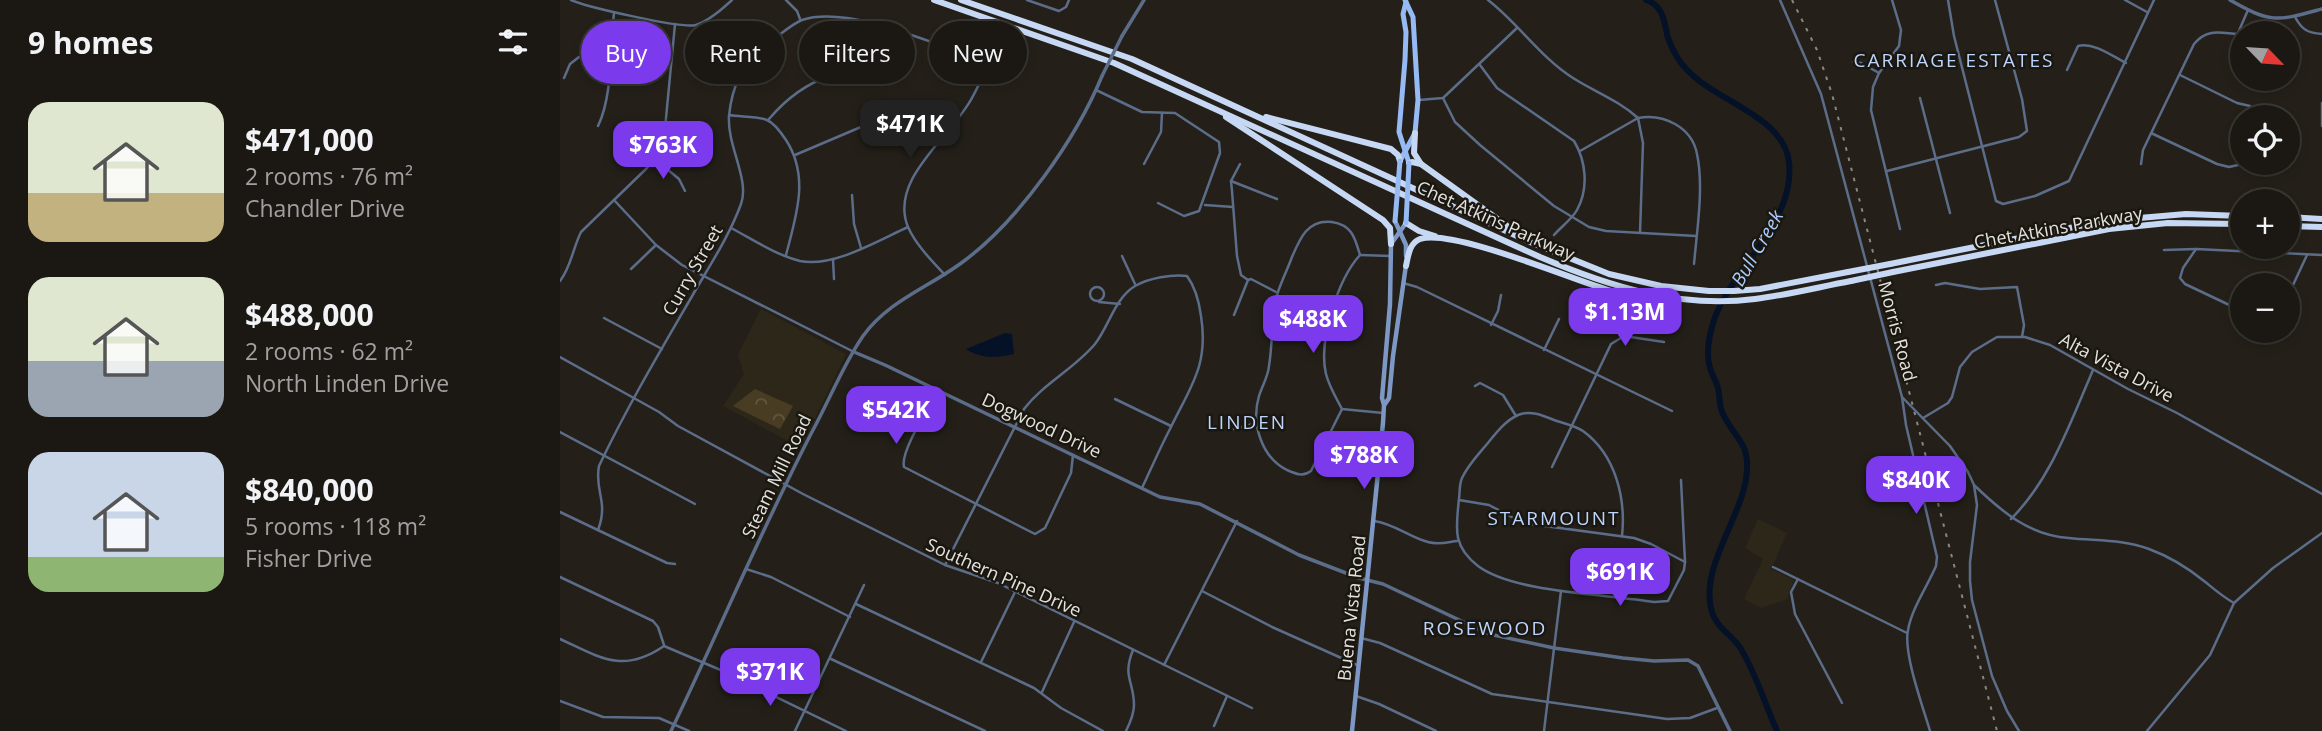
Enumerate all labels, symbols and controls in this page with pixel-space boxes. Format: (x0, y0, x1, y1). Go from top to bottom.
chip: Buy (581, 21, 671, 84)
chip: Rent (685, 21, 785, 84)
chip: Filters (799, 21, 915, 84)
chip: New (929, 21, 1027, 84)
north arrow (2230, 21, 2300, 91)
map controls (2230, 21, 2300, 343)
text: 9 homes (28, 22, 153, 63)
icon: filters (494, 23, 532, 61)
district label: CARRIAGE ESTATES (1854, 47, 2054, 73)
pin: $471K (861, 100, 959, 160)
button: locate (2230, 105, 2300, 175)
text: $471K (876, 107, 944, 139)
text: $471,000 (245, 119, 374, 160)
pin: $763K (614, 122, 712, 181)
text: $763K (629, 128, 697, 160)
icon: home (84, 130, 168, 214)
text: 2 rooms · 76 m² (245, 160, 413, 192)
street label: Chet Atkins Parkway (1413, 174, 1580, 266)
button: + (2230, 189, 2300, 259)
text: Chandler Drive (245, 192, 405, 224)
street label: Chet Atkins Parkway (1972, 200, 2145, 254)
water label: Bull Creek (1725, 205, 1790, 291)
street label: Curry Street (656, 220, 728, 320)
button: − (2230, 273, 2300, 343)
street label: Morris Road (1873, 278, 1923, 384)
pin: $1.13M (1568, 288, 1682, 348)
text: $488,000 (245, 294, 374, 335)
text: $1.13M (1585, 295, 1665, 327)
pin: $488K (1264, 296, 1362, 355)
text: $488K (1279, 302, 1347, 334)
icon: home (84, 305, 168, 389)
street label: Alta Vista Drive (2056, 327, 2178, 407)
text: 2 rooms · 62 m² (245, 335, 413, 367)
text: North Linden Drive (245, 367, 449, 399)
pin: $542K (847, 386, 945, 446)
street label: Dogwood Drive (978, 387, 1106, 463)
text: $542K (862, 393, 930, 425)
district label: LINDEN (1207, 409, 1287, 435)
street label: Steam Mill Road (736, 410, 816, 542)
pin: $788K (1315, 432, 1413, 491)
text: $788K (1330, 438, 1398, 470)
pin: $840K (1867, 456, 1965, 516)
text: $840K (1882, 463, 1950, 495)
text: $840,000 (245, 469, 374, 510)
icon: home (84, 480, 168, 564)
district label: STARMOUNT (1487, 505, 1621, 531)
text: 5 rooms · 118 m² (245, 510, 426, 542)
street label: Southern Pine Drive (923, 532, 1085, 622)
street label: Buena Vista Road (1331, 534, 1371, 682)
text: Fisher Drive (245, 542, 372, 574)
pin: $691K (1571, 548, 1669, 608)
text: $691K (1586, 555, 1654, 587)
district label: ROSEWOOD (1423, 615, 1547, 641)
pin: $371K (721, 648, 819, 708)
text: $371K (736, 655, 804, 687)

